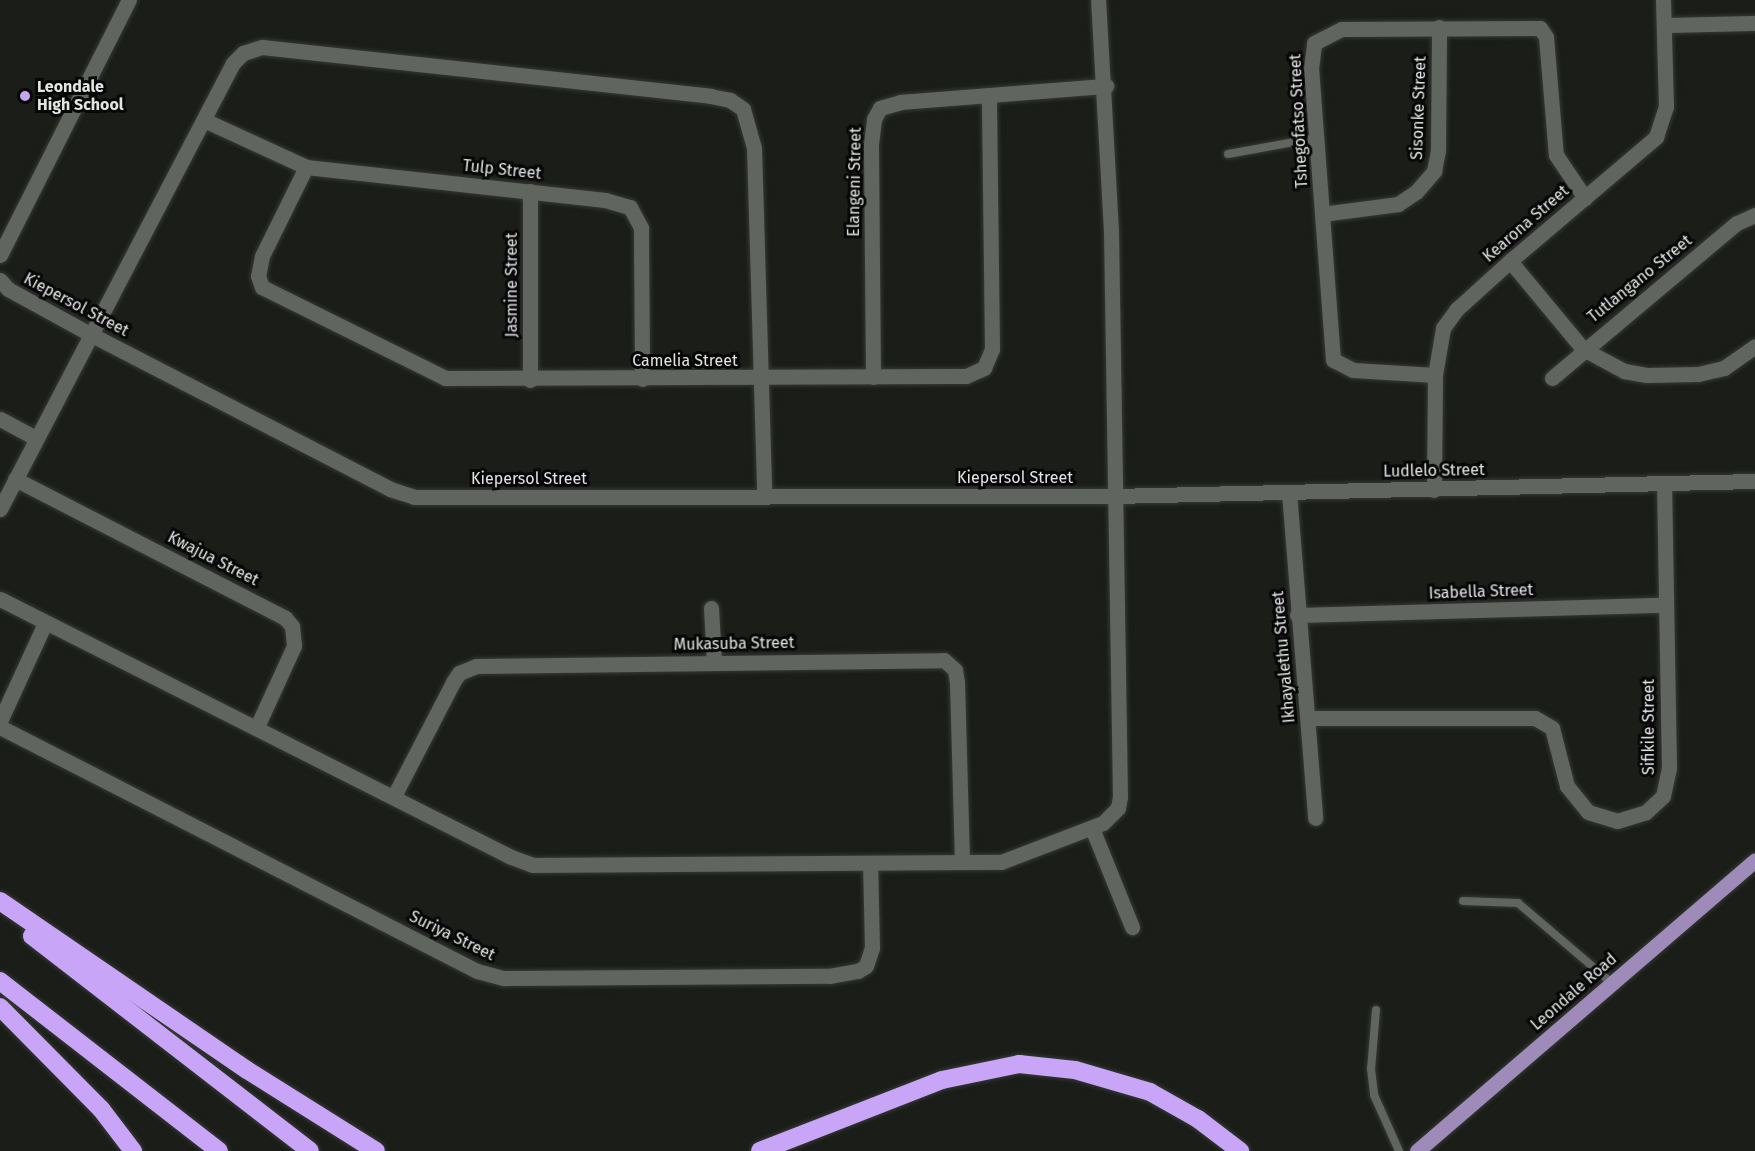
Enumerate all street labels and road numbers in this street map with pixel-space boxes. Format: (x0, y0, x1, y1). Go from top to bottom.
street label: Tshegofatso Street (1286, 53, 1312, 189)
street label: Sisonke Street (1408, 56, 1430, 160)
street label: Elangeni Street (844, 127, 866, 237)
street label: Tulp Street (462, 156, 542, 184)
street label: Kearona Street (1479, 182, 1573, 266)
street label: Tutlangano Street (1584, 231, 1696, 327)
street label: Jasmine Street (502, 233, 522, 337)
street label: Kiepersol Street (20, 269, 132, 341)
street label: Camelia Street (632, 351, 738, 371)
street label: Ludlelo Street (1383, 461, 1485, 481)
street label: Kiepersol Street (957, 468, 1073, 488)
street label: Kiepersol Street (471, 469, 587, 489)
street label: Kwajua Street (164, 528, 262, 590)
street label: Isabella Street (1428, 581, 1534, 603)
street label: Ikhayalethu Street (1269, 590, 1299, 724)
street label: Mukasuba Street (673, 633, 795, 655)
street label: Sifikile Street (1639, 679, 1659, 775)
street label: Suriya Street (406, 907, 498, 965)
street label: Leondale Road (1527, 949, 1621, 1035)

